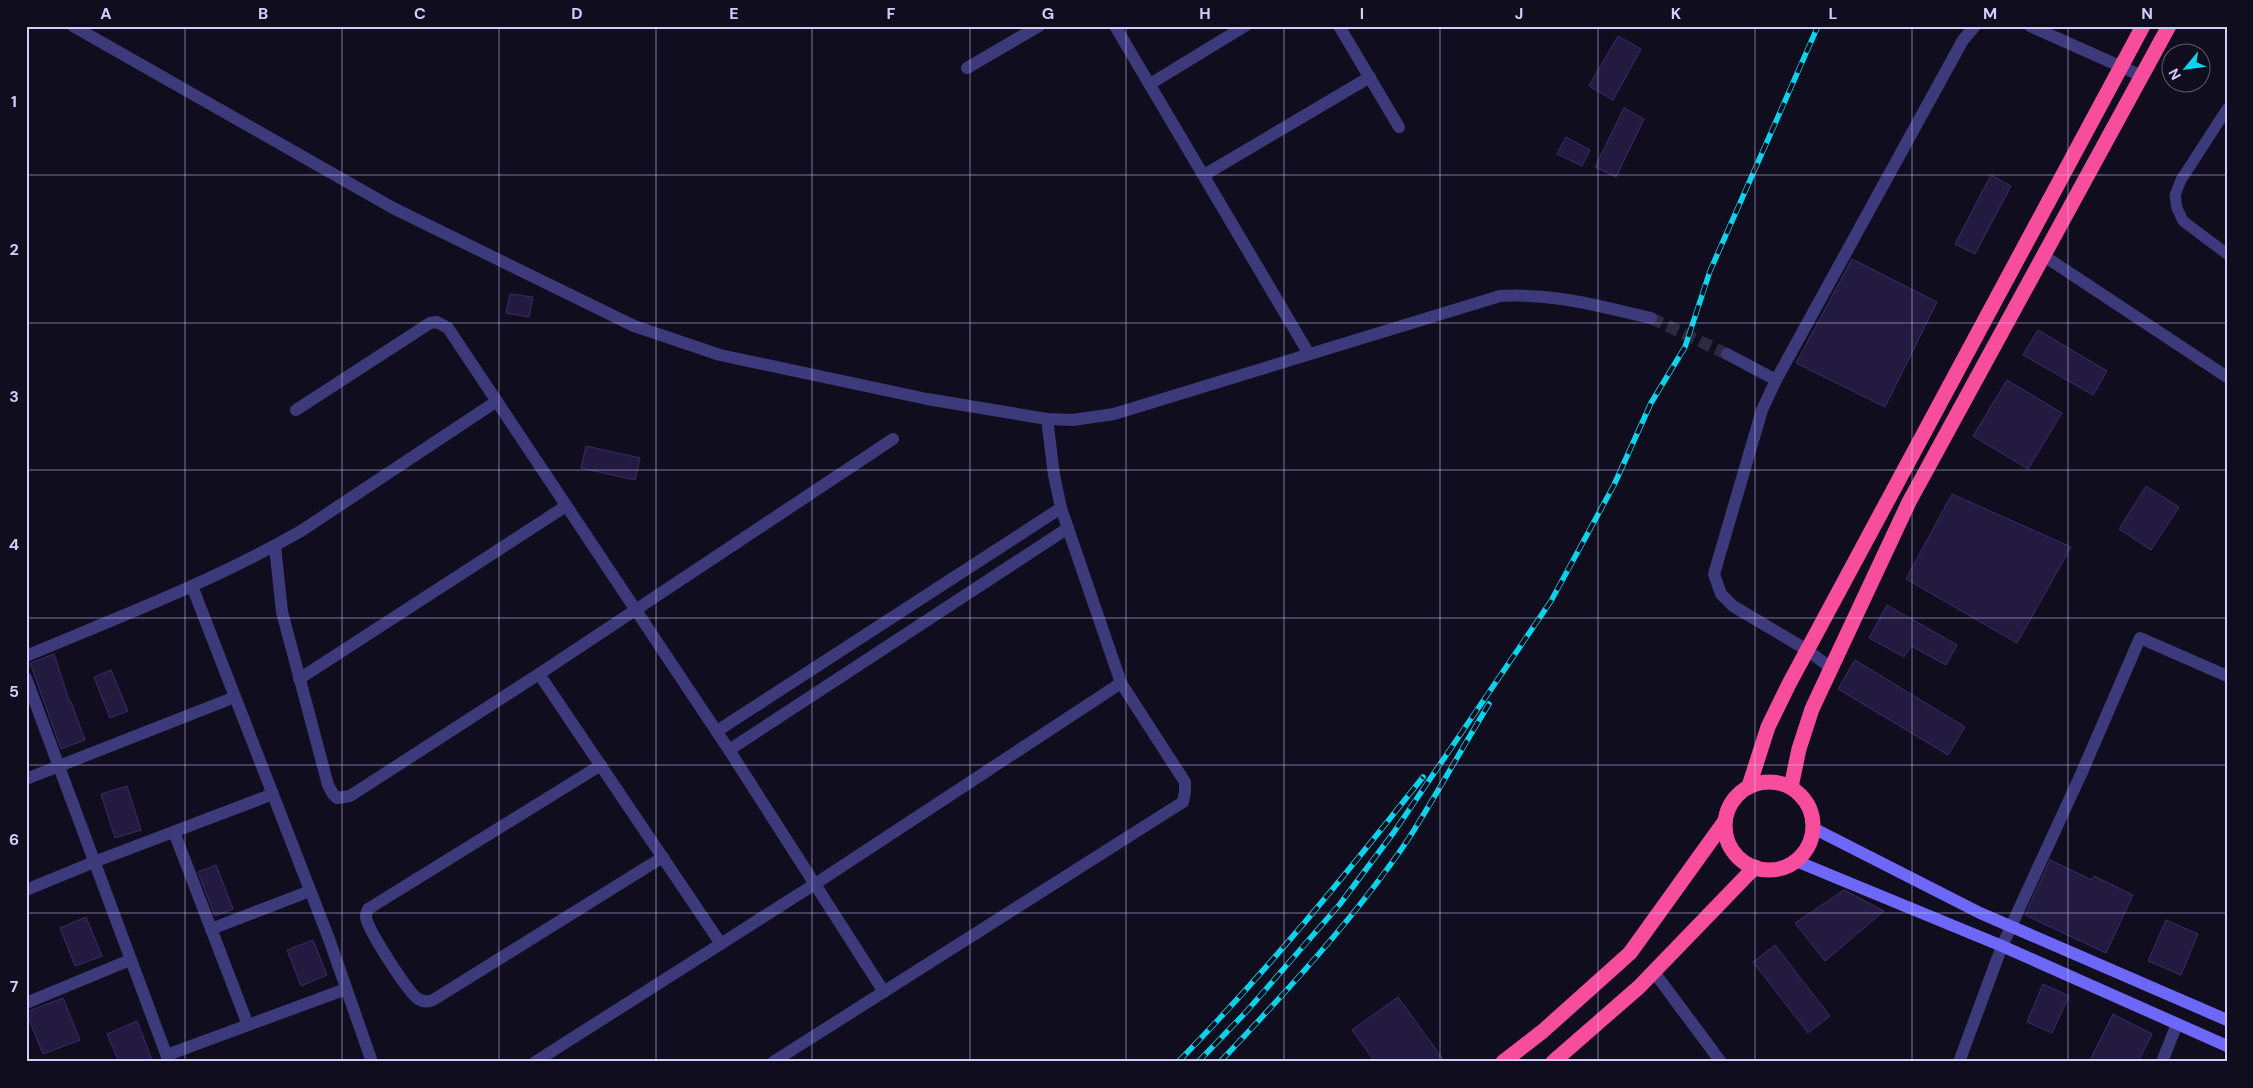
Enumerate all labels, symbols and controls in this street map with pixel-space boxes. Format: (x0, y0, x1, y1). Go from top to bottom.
text: A (100, 3, 112, 24)
text: B (258, 3, 268, 24)
text: C (414, 3, 426, 24)
text: D (571, 3, 583, 24)
text: E (729, 3, 739, 24)
text: F (887, 3, 896, 24)
text: G (1042, 3, 1054, 24)
text: H (1199, 3, 1211, 24)
text: I (1360, 3, 1364, 24)
text: J (1515, 3, 1523, 24)
text: K (1671, 3, 1682, 24)
text: L (1829, 3, 1838, 24)
text: M (1983, 3, 1997, 24)
text: N (2141, 3, 2153, 24)
north arrow (2160, 42, 2210, 92)
text: N (2164, 65, 2185, 83)
text: 1 (11, 91, 17, 112)
text: 2 (9, 239, 19, 260)
text: 3 (9, 386, 19, 407)
text: 4 (9, 534, 19, 555)
text: 5 (9, 681, 19, 702)
text: 6 (9, 829, 19, 850)
text: 7 (10, 976, 19, 997)

